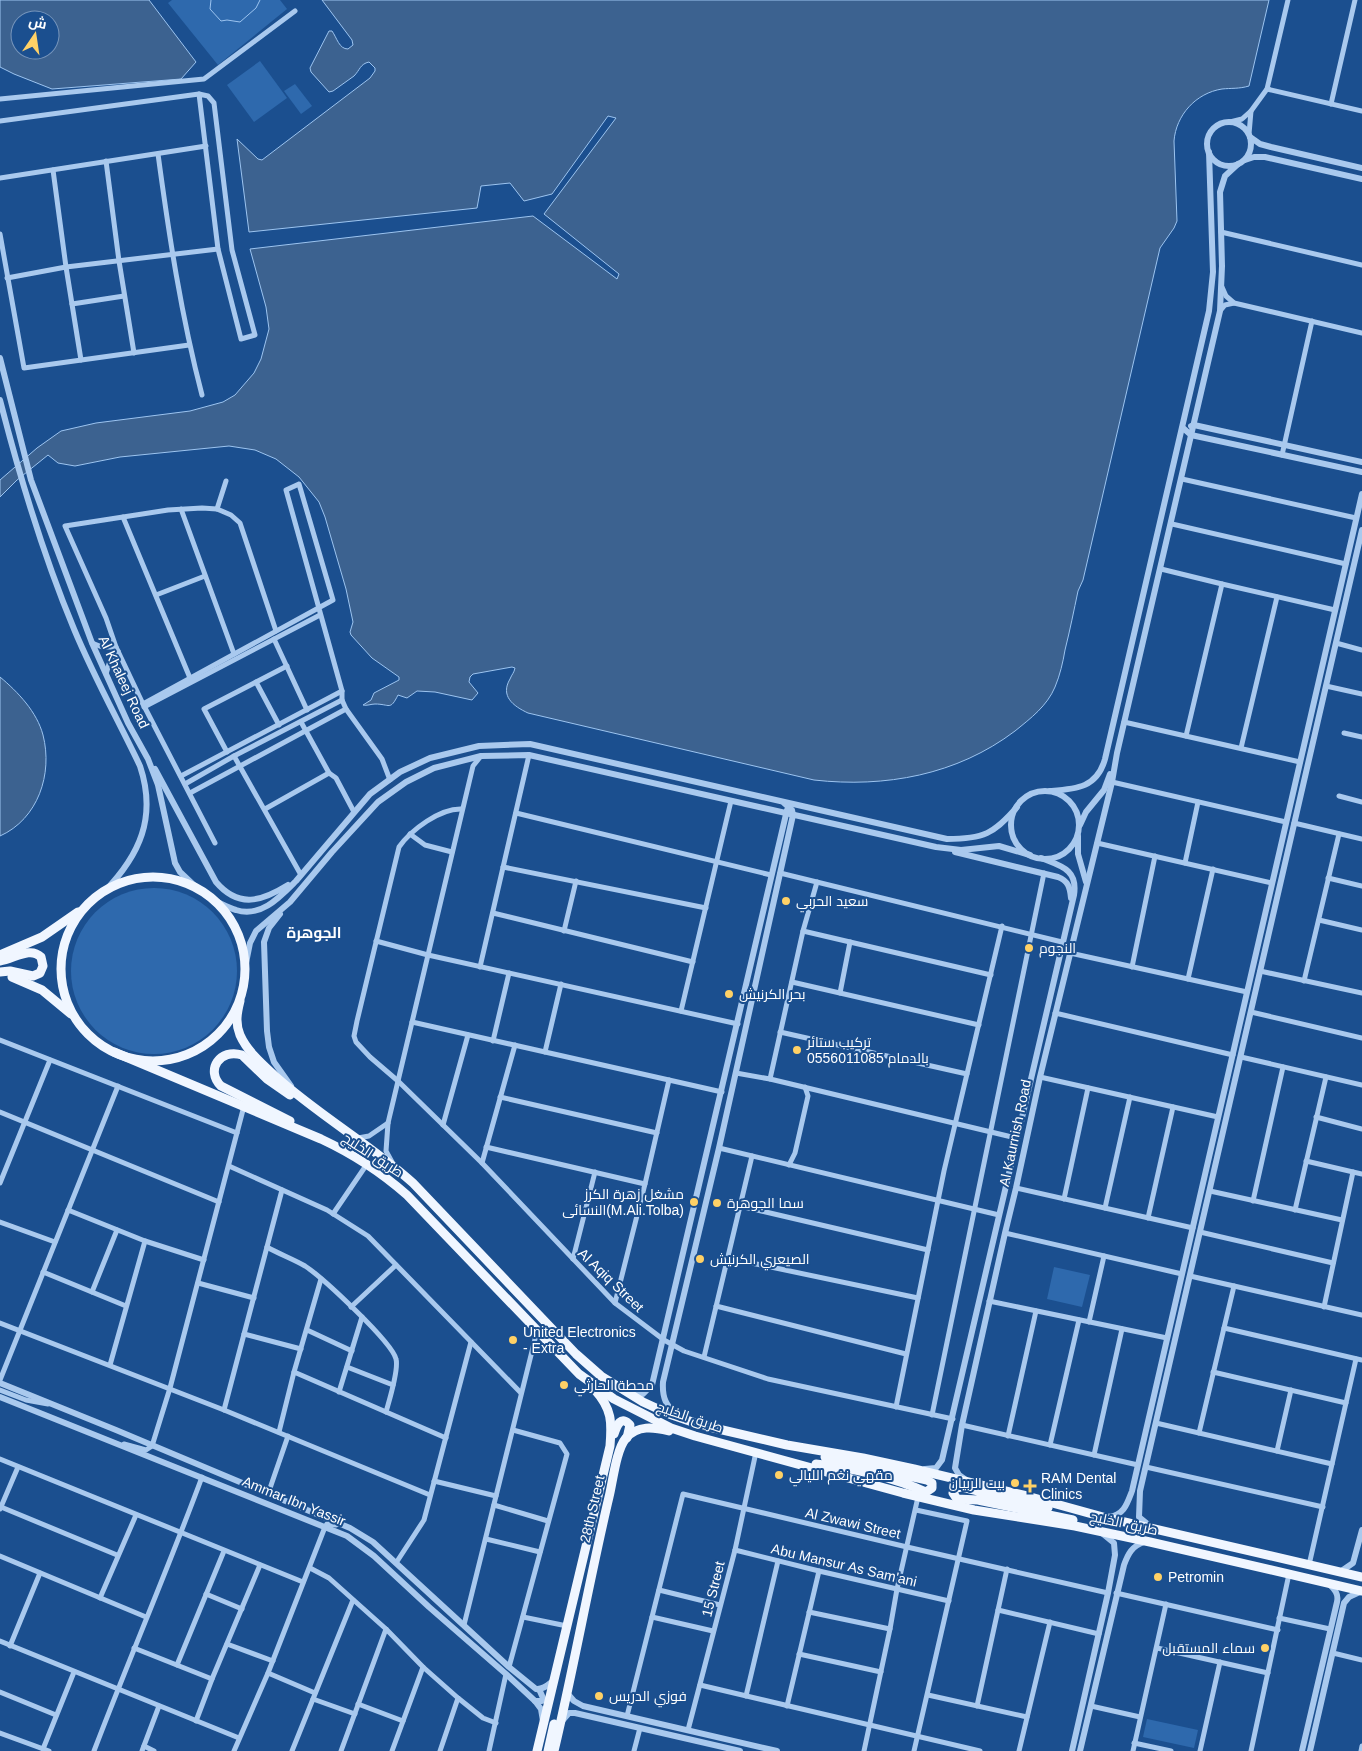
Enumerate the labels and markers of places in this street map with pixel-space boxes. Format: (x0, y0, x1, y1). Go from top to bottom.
place label: سعيد الحربي (796, 893, 868, 913)
marker: سعيد الحربي (780, 895, 792, 907)
place label: النجوم (1039, 940, 1076, 958)
marker: النجوم (1023, 942, 1035, 954)
place label: بحر الكرنيش (739, 986, 806, 1002)
marker: بحر الكرنيش (723, 988, 735, 1000)
place label: تركيب ستائر بالدمام 0556011085 (806, 1034, 929, 1068)
marker: تركيب ستائر بالدمام 0556011085 (791, 1044, 803, 1056)
place label: مشغل زهرة الكرز النسائى(M.Ali.Tolba) (562, 1186, 684, 1218)
place label: سما الجوهرة (727, 1195, 804, 1211)
marker: مشغل زهرة الكرز النسائى(M.Ali.Tolba) (688, 1196, 700, 1208)
marker: سما الجوهرة (711, 1197, 723, 1209)
place label: الصيعري الكرنيش (710, 1251, 810, 1271)
marker: الصيعري الكرنيش (694, 1253, 706, 1265)
place label: United Electronics - Extra (523, 1324, 636, 1356)
marker: United Electronics - Extra (507, 1334, 519, 1346)
place label: محطة الحارثي (574, 1377, 654, 1397)
marker: محطة الحارثي (558, 1379, 570, 1391)
place label: مقهي نغم الليالي (789, 1467, 893, 1487)
marker: مقهي نغم الليالي (773, 1469, 785, 1481)
place label: RAM Dental Clinics (1041, 1470, 1116, 1502)
place label: بيت الربيان (949, 1475, 1005, 1491)
marker: بيت الربيان (1009, 1477, 1021, 1489)
marker: RAM Dental Clinics (1023, 1479, 1037, 1493)
place label: Petromin (1168, 1569, 1224, 1585)
marker: Petromin (1152, 1571, 1164, 1583)
place label: سماء المستقبل (1162, 1640, 1255, 1656)
marker: سماء المستقبل (1259, 1642, 1271, 1654)
place label: فوزي الدريس (609, 1688, 687, 1708)
marker: فوزي الدريس (593, 1690, 605, 1702)

